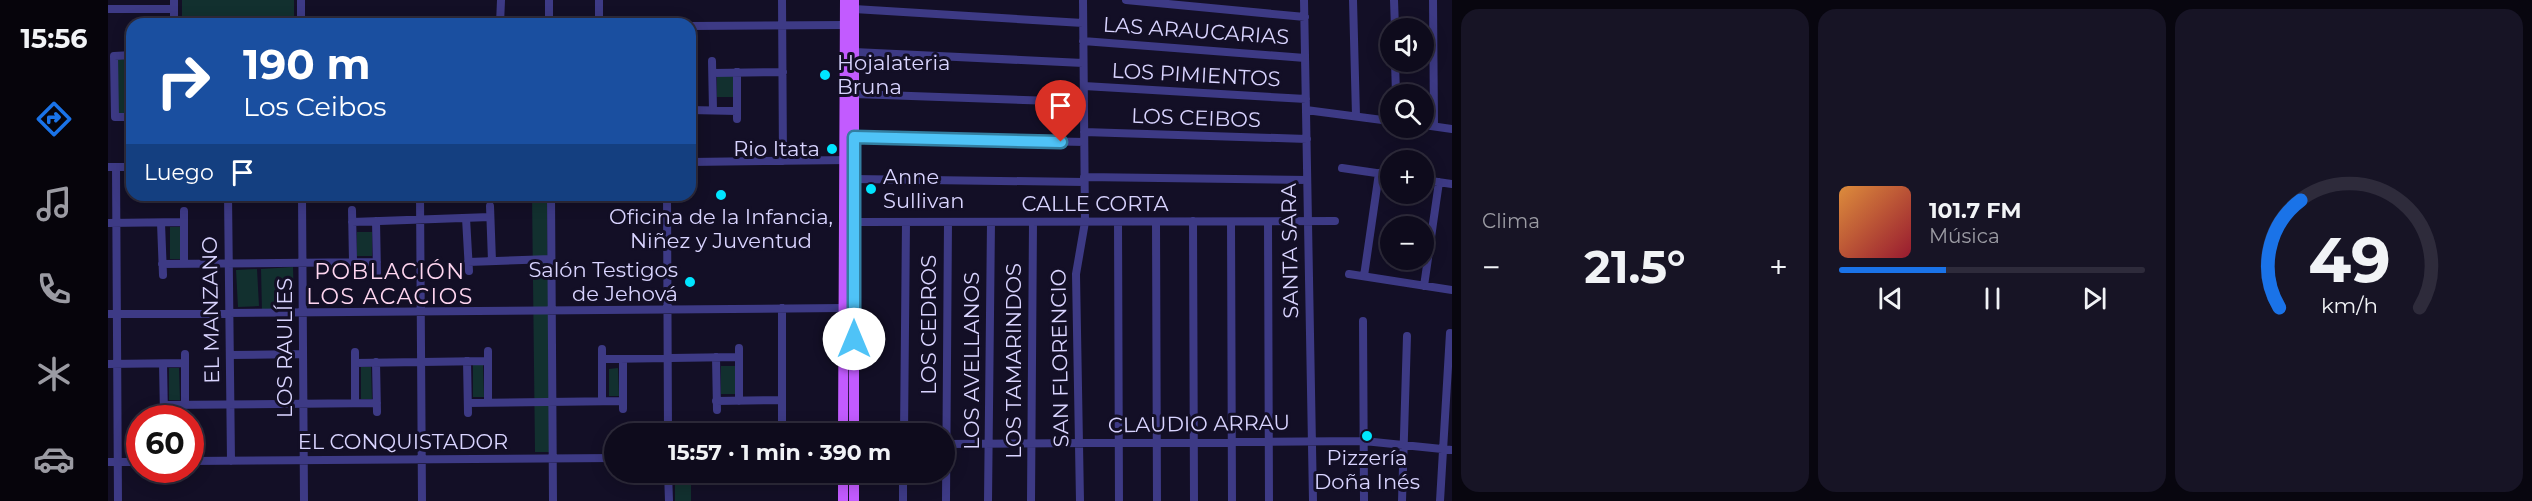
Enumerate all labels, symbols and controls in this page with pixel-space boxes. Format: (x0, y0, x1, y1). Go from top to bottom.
street label: LAS ARAUCARIAS (1102, 12, 1290, 49)
map controls (1380, 18, 1434, 270)
button: sound (1380, 18, 1434, 72)
text: 15:56 (21, 22, 88, 55)
text: 190 m (243, 38, 371, 90)
icon: right (144, 42, 222, 120)
place label: Hojalateria Bruna (837, 50, 950, 99)
street label: LOS PIMIENTOS (1111, 58, 1281, 91)
marker: Hojalateria Bruna (818, 68, 832, 82)
pin (1035, 80, 1086, 142)
button: search (1380, 84, 1434, 138)
icon: arrive (1044, 89, 1077, 122)
text: Los Ceibos (243, 90, 386, 123)
icon: directions (33, 98, 75, 140)
street label: LOS CEIBOS (1131, 103, 1261, 132)
place label: Rio Itata (733, 136, 820, 161)
marker: Rio Itata (825, 142, 839, 156)
button: + (1380, 150, 1434, 204)
icon: arrive (226, 156, 259, 189)
text: Luego (144, 159, 214, 186)
place label: Anne Sullivan (883, 164, 965, 213)
marker: Anne Sullivan (864, 182, 878, 196)
street label: SANTA SARA (1276, 182, 1303, 319)
icon: music (33, 183, 75, 225)
marker: Oficina de la Infancia, Niñez y Juventud (714, 188, 728, 202)
street label: CALLE CORTA (1022, 191, 1169, 216)
text: 101.7 FM (1929, 197, 2021, 224)
place label: Oficina de la Infancia, Niñez y Juventud (609, 204, 833, 253)
text: Clima (1482, 209, 1540, 233)
button: − (1380, 216, 1434, 270)
text: 49 (2308, 222, 2390, 298)
text: Música (1929, 224, 2000, 248)
street label: EL MANZANO (197, 236, 224, 384)
text: 21.5° (1584, 239, 1686, 294)
text: − (1482, 247, 1501, 287)
text: + (1769, 247, 1788, 287)
street label: LOS CEDROS (916, 255, 941, 395)
place label: Salón Testigos de Jehová (528, 257, 678, 306)
district label: POBLACIÓN LOS ACACIOS (306, 258, 474, 310)
street label: LOS TAMARINDOS (1001, 263, 1026, 459)
icon: phone (33, 268, 75, 310)
street label: SAN FLORENCIO (1045, 268, 1074, 448)
street label: LOS AVELLANOS (959, 272, 984, 450)
marker: Salón Testigos de Jehová (683, 275, 697, 289)
street label: LOS RAULÍES (272, 278, 297, 418)
icon: previous (1874, 282, 1907, 315)
icon: pause (1976, 282, 2009, 315)
icon: next (2078, 282, 2111, 315)
text: km/h (2320, 292, 2378, 318)
position arrow (822, 307, 886, 371)
icon: climate (33, 353, 75, 395)
speed limit sign: 60 (126, 405, 204, 483)
street label: CLAUDIO ARRAU (1108, 409, 1290, 438)
street label: EL CONQUISTADOR (298, 429, 508, 454)
marker: Pizzería Doña Inés (1360, 429, 1374, 443)
icon: car (33, 438, 75, 480)
text: 15:57 · 1 min · 390 m (668, 439, 891, 466)
place label: Pizzería Doña Inés (1314, 445, 1420, 494)

